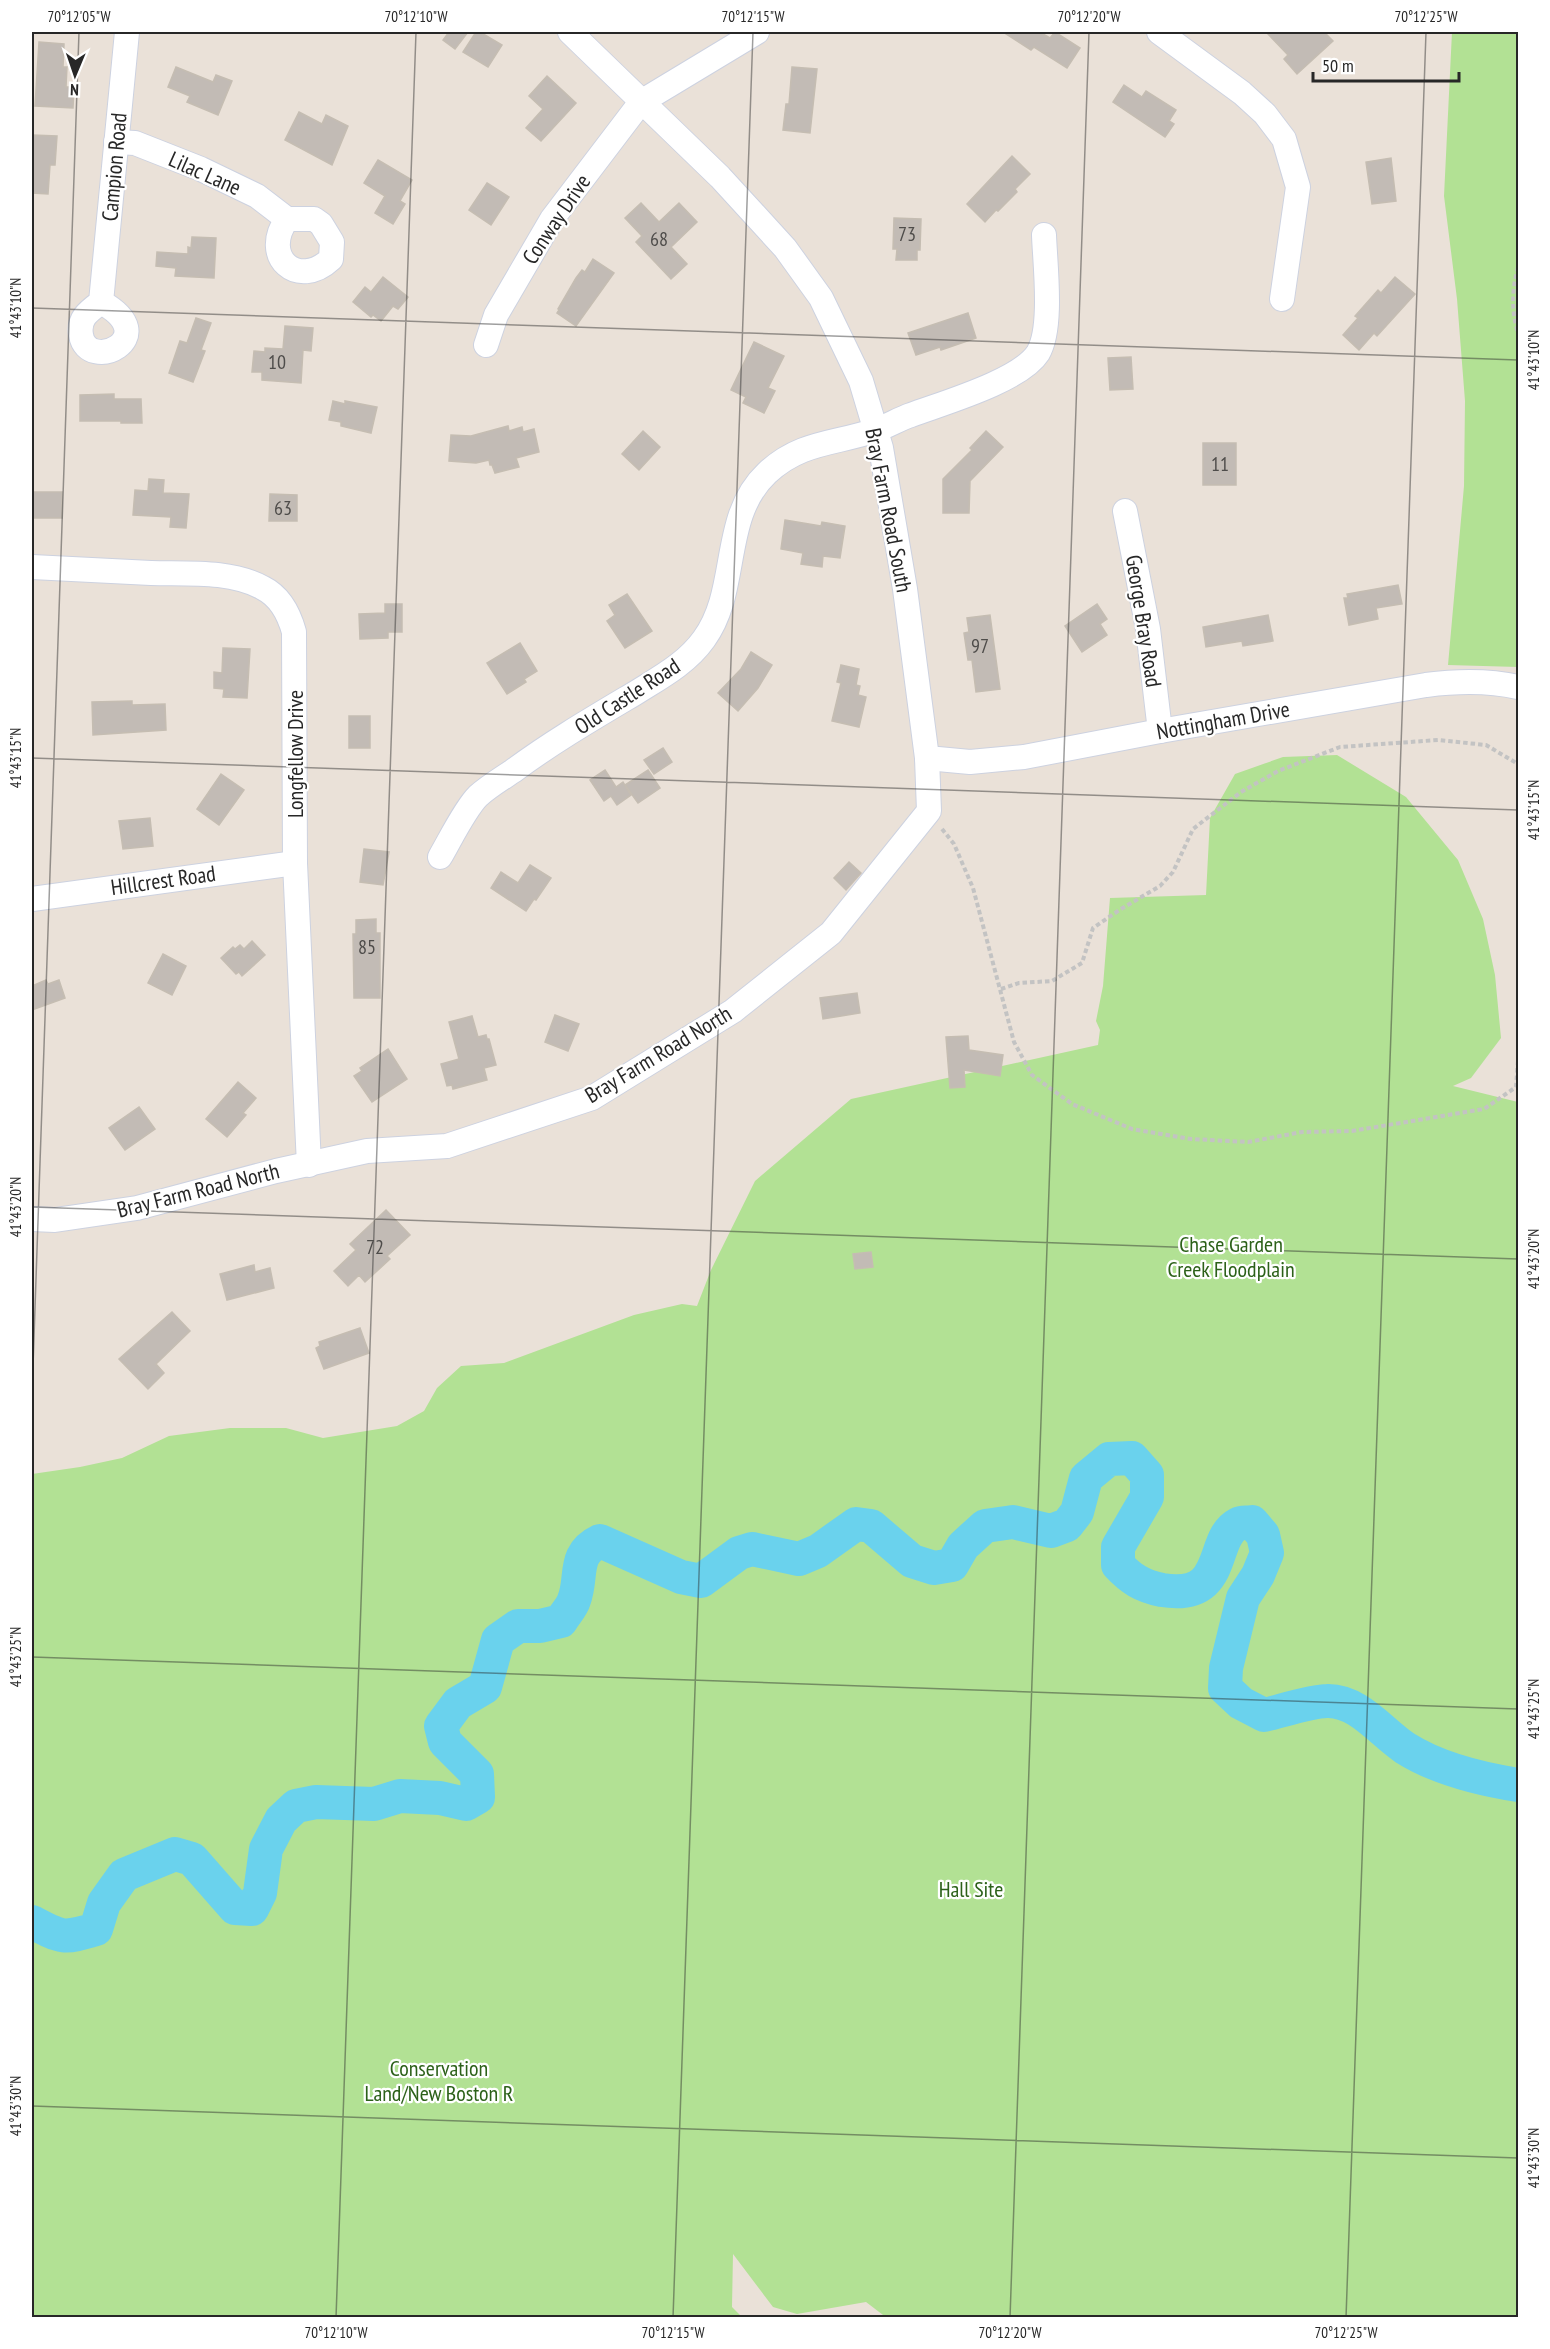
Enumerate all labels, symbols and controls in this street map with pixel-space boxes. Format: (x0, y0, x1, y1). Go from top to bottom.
text: 70°12'05"W (47, 7, 111, 26)
text: 70°12'10"W (384, 7, 448, 26)
text: 70°12'15"W (721, 7, 785, 26)
text: 70°12'20"W (1057, 7, 1121, 26)
text: 70°12'25"W (1394, 7, 1458, 26)
north arrow (45, 45, 105, 105)
scale bar (1313, 45, 1458, 83)
text: 50 m (1322, 54, 1354, 77)
text: N (70, 80, 79, 100)
street label: Campion Road (95, 112, 133, 222)
street label: Lilac Lane (164, 145, 246, 201)
street label: Conway Drive (516, 169, 596, 269)
house number: 73 (898, 221, 916, 247)
house number: 68 (650, 226, 668, 252)
text: 41°43'10"N (6, 278, 25, 338)
text: 41°43'10"N (1524, 330, 1543, 390)
house number: 10 (268, 349, 286, 375)
street label: Bray Farm Road South (859, 425, 919, 595)
house number: 11 (1211, 451, 1229, 477)
house number: 63 (274, 495, 292, 521)
street label: George Bray Road (1120, 553, 1168, 689)
house number: 97 (971, 633, 989, 659)
street label: Old Castle Road (569, 652, 685, 740)
street label: Longfellow Drive (281, 690, 309, 818)
street label: Nottingham Drive (1154, 695, 1292, 745)
text: 41°43'15"N (6, 728, 25, 788)
text: 41°43'15"N (1524, 780, 1543, 840)
street label: Hillcrest Road (109, 859, 217, 901)
house number: 85 (358, 934, 376, 960)
street label: Bray Farm Road North (580, 999, 736, 1109)
street label: Bray Farm Road North (114, 1156, 282, 1224)
text: 41°43'20"N (6, 1177, 25, 1237)
text: 41°43'20"N (1524, 1229, 1543, 1289)
park label: Chase Garden Creek Floodplain (1167, 1230, 1295, 1283)
house number: 72 (366, 1234, 384, 1260)
text: 41°43'25"N (6, 1627, 25, 1687)
text: 41°43'25"N (1524, 1679, 1543, 1739)
park label: Hall Site (939, 1875, 1003, 1903)
park label: Conservation Land/New Boston R (365, 2054, 513, 2107)
text: 41°43'30"N (6, 2076, 25, 2136)
text: 41°43'30"N (1524, 2128, 1543, 2188)
text: 70°12'10"W (304, 2323, 368, 2342)
text: 70°12'15"W (641, 2323, 705, 2342)
text: 70°12'20"W (978, 2323, 1042, 2342)
text: 70°12'25"W (1314, 2323, 1378, 2342)

